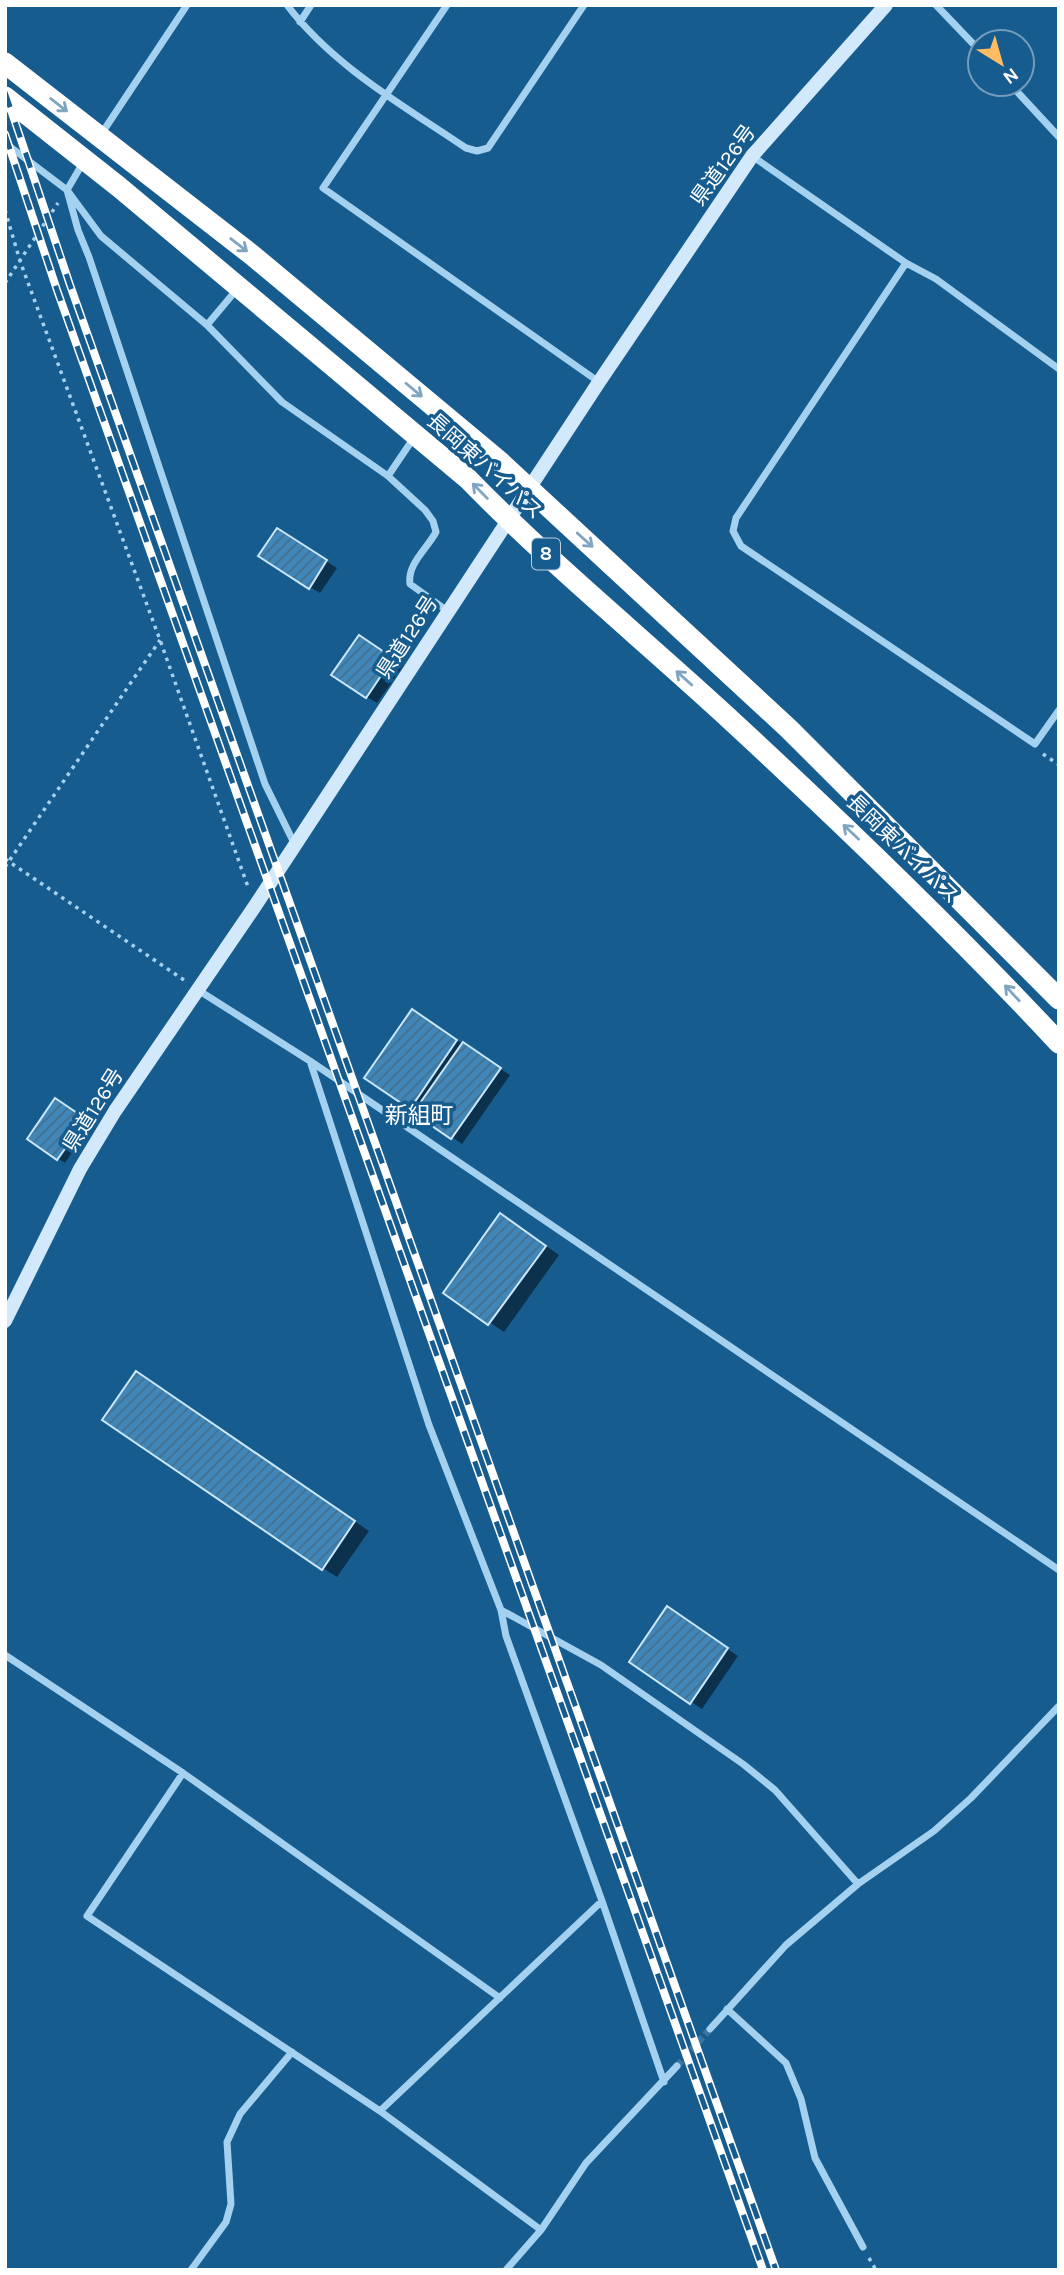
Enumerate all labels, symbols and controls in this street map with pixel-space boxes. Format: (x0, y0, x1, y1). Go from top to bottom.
north arrow (966, 28, 1036, 98)
text: N (999, 63, 1023, 89)
one-way arrow (50, 98, 68, 113)
street label: 県道126号 (686, 120, 760, 210)
one-way arrow (229, 237, 247, 253)
one-way arrow (404, 382, 422, 398)
street label: 長岡東バイパス (423, 408, 547, 524)
one-way arrow (471, 483, 488, 500)
one-way arrow (576, 532, 593, 549)
road number: 8 (532, 538, 560, 569)
street label: 県道126号 (371, 591, 443, 683)
one-way arrow (675, 670, 693, 686)
street label: 長岡東バイパス (842, 789, 964, 909)
one-way arrow (843, 824, 860, 841)
one-way arrow (1004, 985, 1021, 1002)
street label: 県道126号 (58, 1064, 128, 1156)
district label: 新組町 (385, 1102, 454, 1129)

